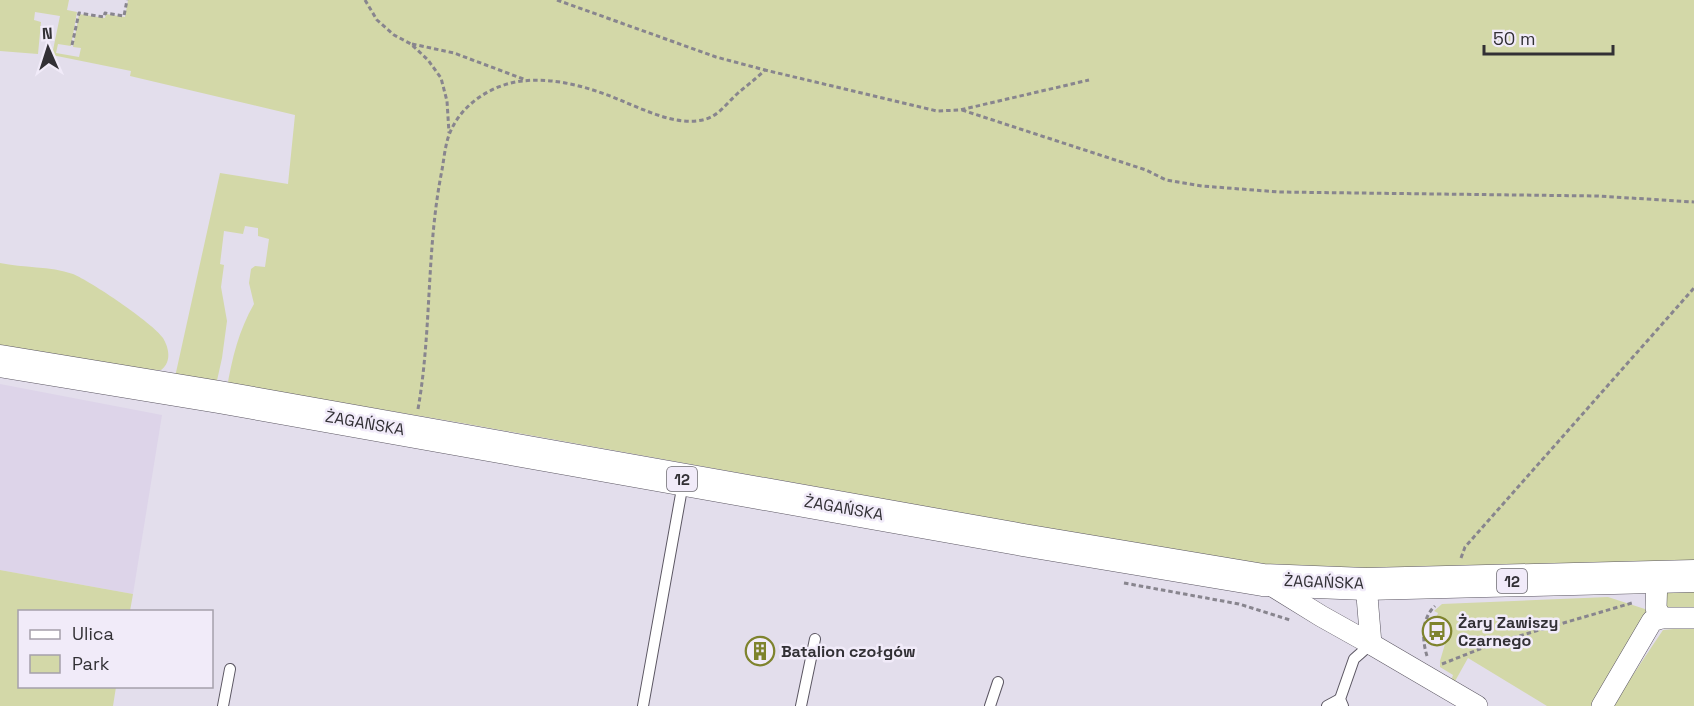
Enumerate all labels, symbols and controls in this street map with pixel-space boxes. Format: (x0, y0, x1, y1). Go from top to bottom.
north arrow (18, 18, 78, 78)
scale bar (1484, 18, 1613, 56)
text: N (41, 23, 53, 44)
text: 50 m (1493, 27, 1535, 50)
street label: ŻAGAŃSKA (324, 406, 406, 440)
road number: 12 (667, 467, 697, 491)
street label: ŻAGAŃSKA (803, 491, 885, 525)
road number: 12 (1497, 569, 1527, 593)
street label: ŻAGAŃSKA (1284, 570, 1364, 594)
legend (18, 610, 213, 688)
place label: Żary Zawiszy Czarnego (1458, 612, 1558, 651)
bus stop icon: Żary Zawiszy Czarnego (1421, 615, 1453, 647)
text: Ulica (72, 622, 114, 645)
building icon: Batalion czołgów (744, 635, 776, 667)
place label: Batalion czołgów (781, 641, 916, 662)
text: Park (72, 652, 110, 675)

